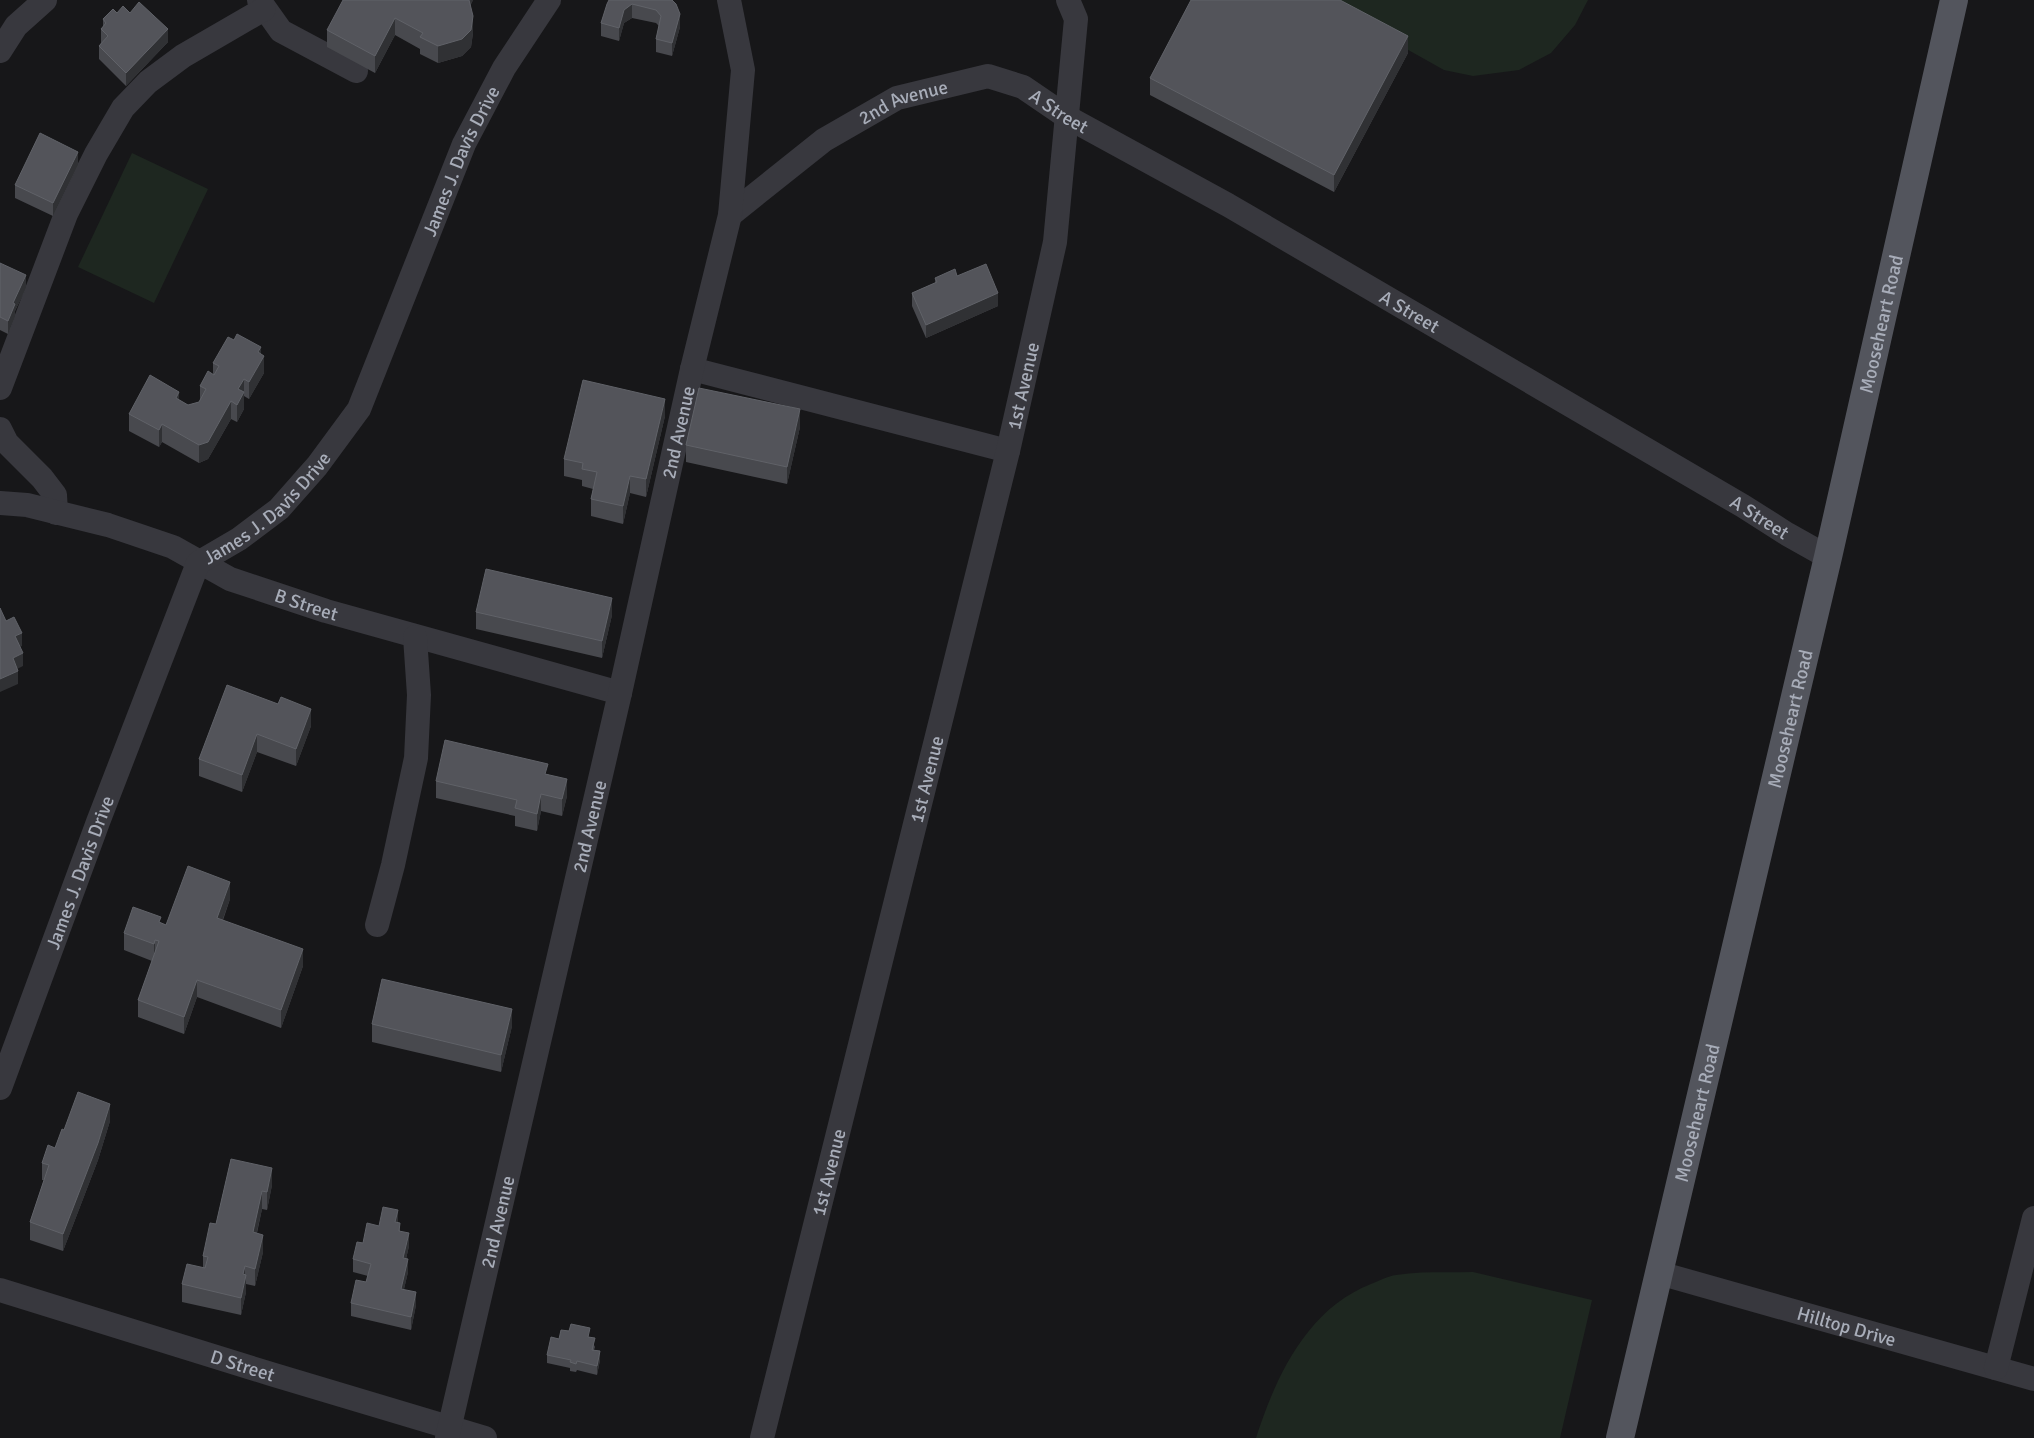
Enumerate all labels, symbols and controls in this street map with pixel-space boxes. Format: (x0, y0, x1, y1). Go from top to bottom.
street label: 2nd Avenue (855, 75, 950, 131)
street label: James J. Davis Drive (418, 82, 505, 240)
street label: A Street (1024, 84, 1092, 139)
street label: Mooseheart Road (1854, 253, 1909, 396)
street label: A Street (1375, 285, 1444, 339)
street label: 1st Avenue (1002, 340, 1045, 432)
street label: 2nd Avenue (657, 384, 701, 481)
street label: James J. Davis Drive (199, 447, 336, 570)
street label: A Street (1725, 490, 1794, 545)
street label: B Street (271, 584, 341, 627)
street label: Mooseheart Road (1763, 647, 1819, 791)
street label: 1st Avenue (905, 733, 950, 825)
street label: 2nd Avenue (568, 778, 612, 875)
street label: James J. Davis Drive (41, 792, 120, 953)
street label: Mooseheart Road (1670, 1042, 1726, 1185)
street label: 1st Avenue (807, 1126, 852, 1218)
street label: 2nd Avenue (476, 1173, 521, 1271)
street label: Hilltop Drive (1794, 1302, 1899, 1352)
street label: D Street (207, 1345, 278, 1387)

